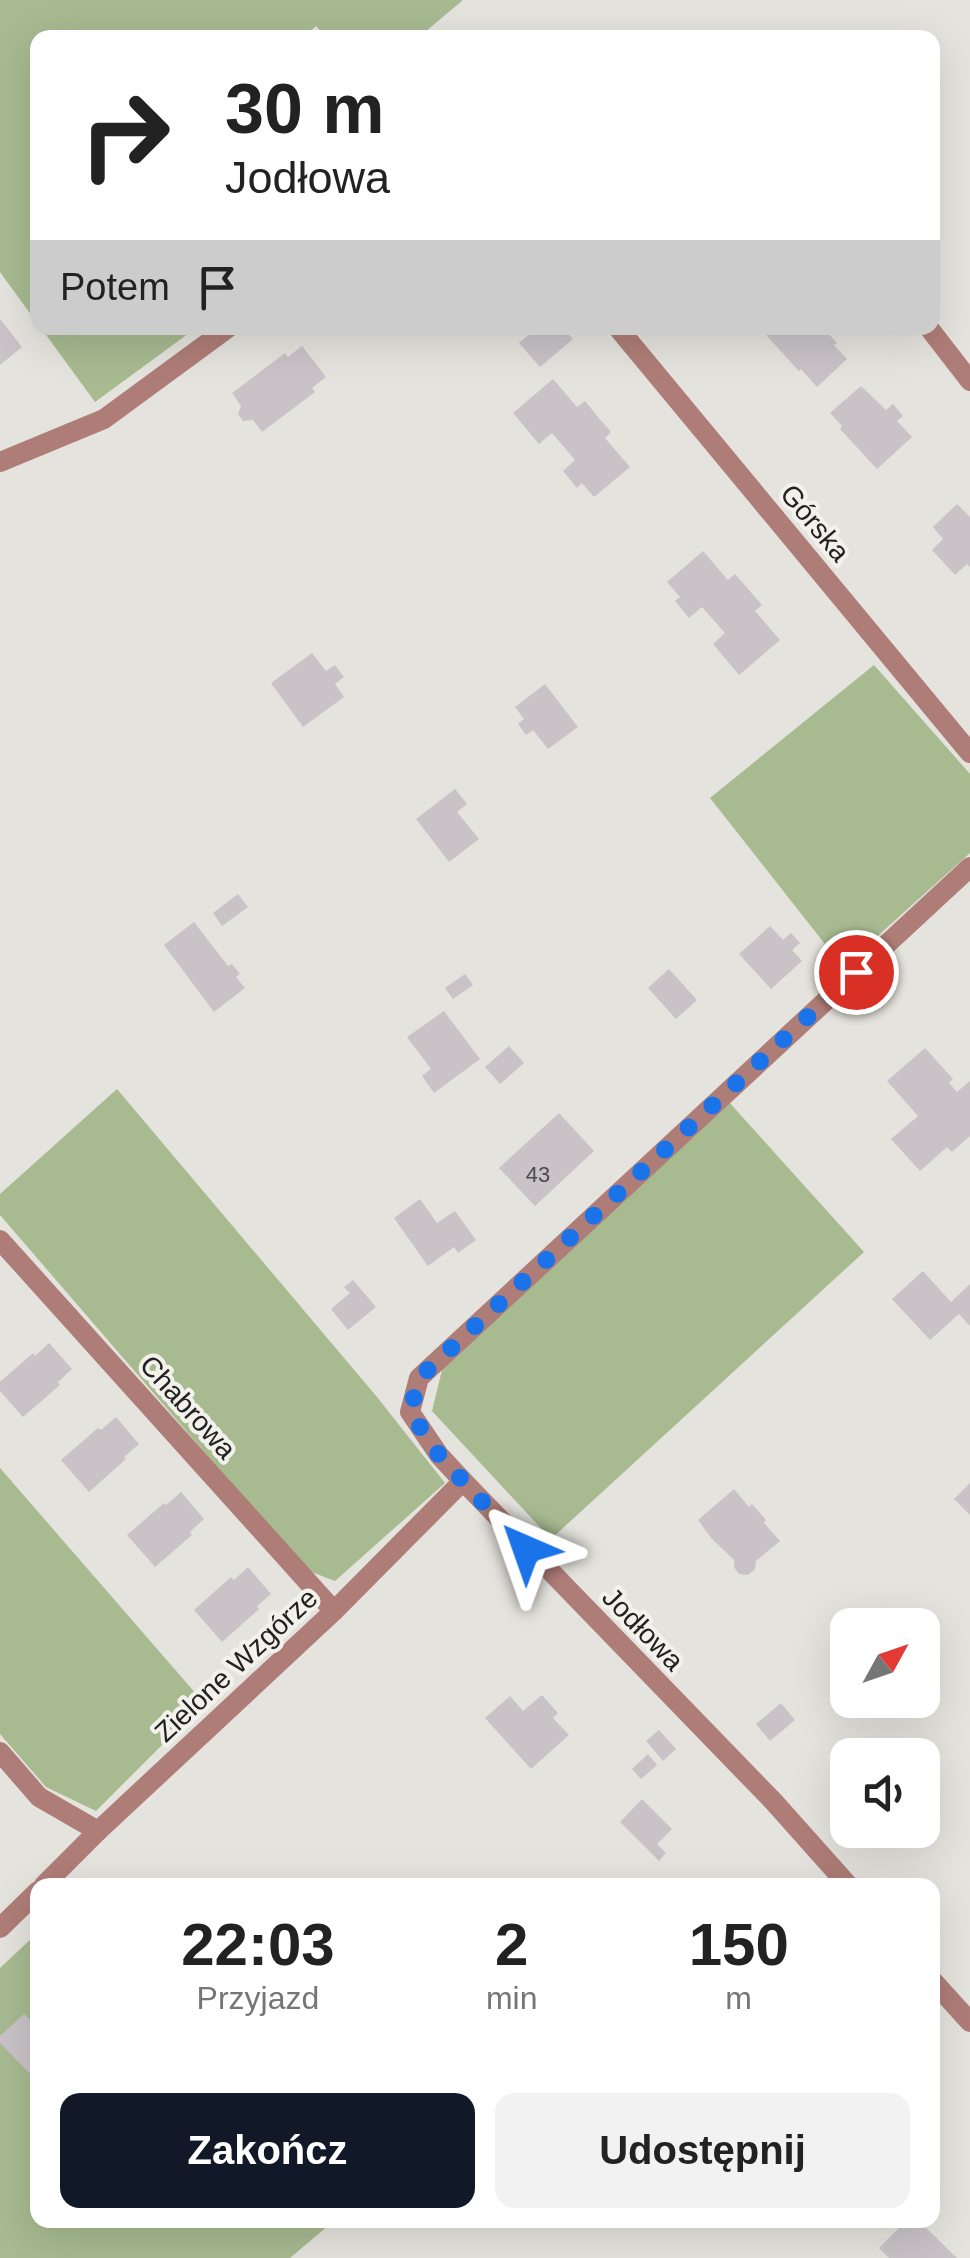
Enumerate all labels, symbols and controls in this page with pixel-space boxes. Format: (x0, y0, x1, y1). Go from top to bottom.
icon: right (60, 70, 190, 200)
text: 30 m (225, 70, 385, 148)
text: Jodłowa (225, 152, 390, 203)
icon: arrive (190, 260, 245, 315)
text: Potem (60, 266, 170, 308)
street label: Górska (774, 478, 856, 568)
pin (814, 930, 899, 1015)
icon: arrive (829, 945, 884, 1000)
house number: 43 (526, 1162, 550, 1187)
street label: Chabrowa (134, 1349, 242, 1465)
position arrow (474, 1497, 578, 1601)
street label: Jodłowa (596, 1581, 690, 1677)
street label: Zielone Wzgórze (149, 1582, 323, 1748)
north arrow (830, 1608, 940, 1718)
map controls (830, 1608, 940, 1848)
button: sound (830, 1738, 940, 1848)
text: 22:03 (181, 1911, 335, 1978)
text: 2 (495, 1911, 528, 1978)
text: 150 (689, 1911, 789, 1978)
text: Przyjazd (197, 1980, 319, 2016)
text: min (486, 1980, 537, 2016)
text: m (725, 1980, 752, 2016)
button: Zakończ (60, 2093, 475, 2208)
button: Udostępnij (495, 2093, 910, 2208)

